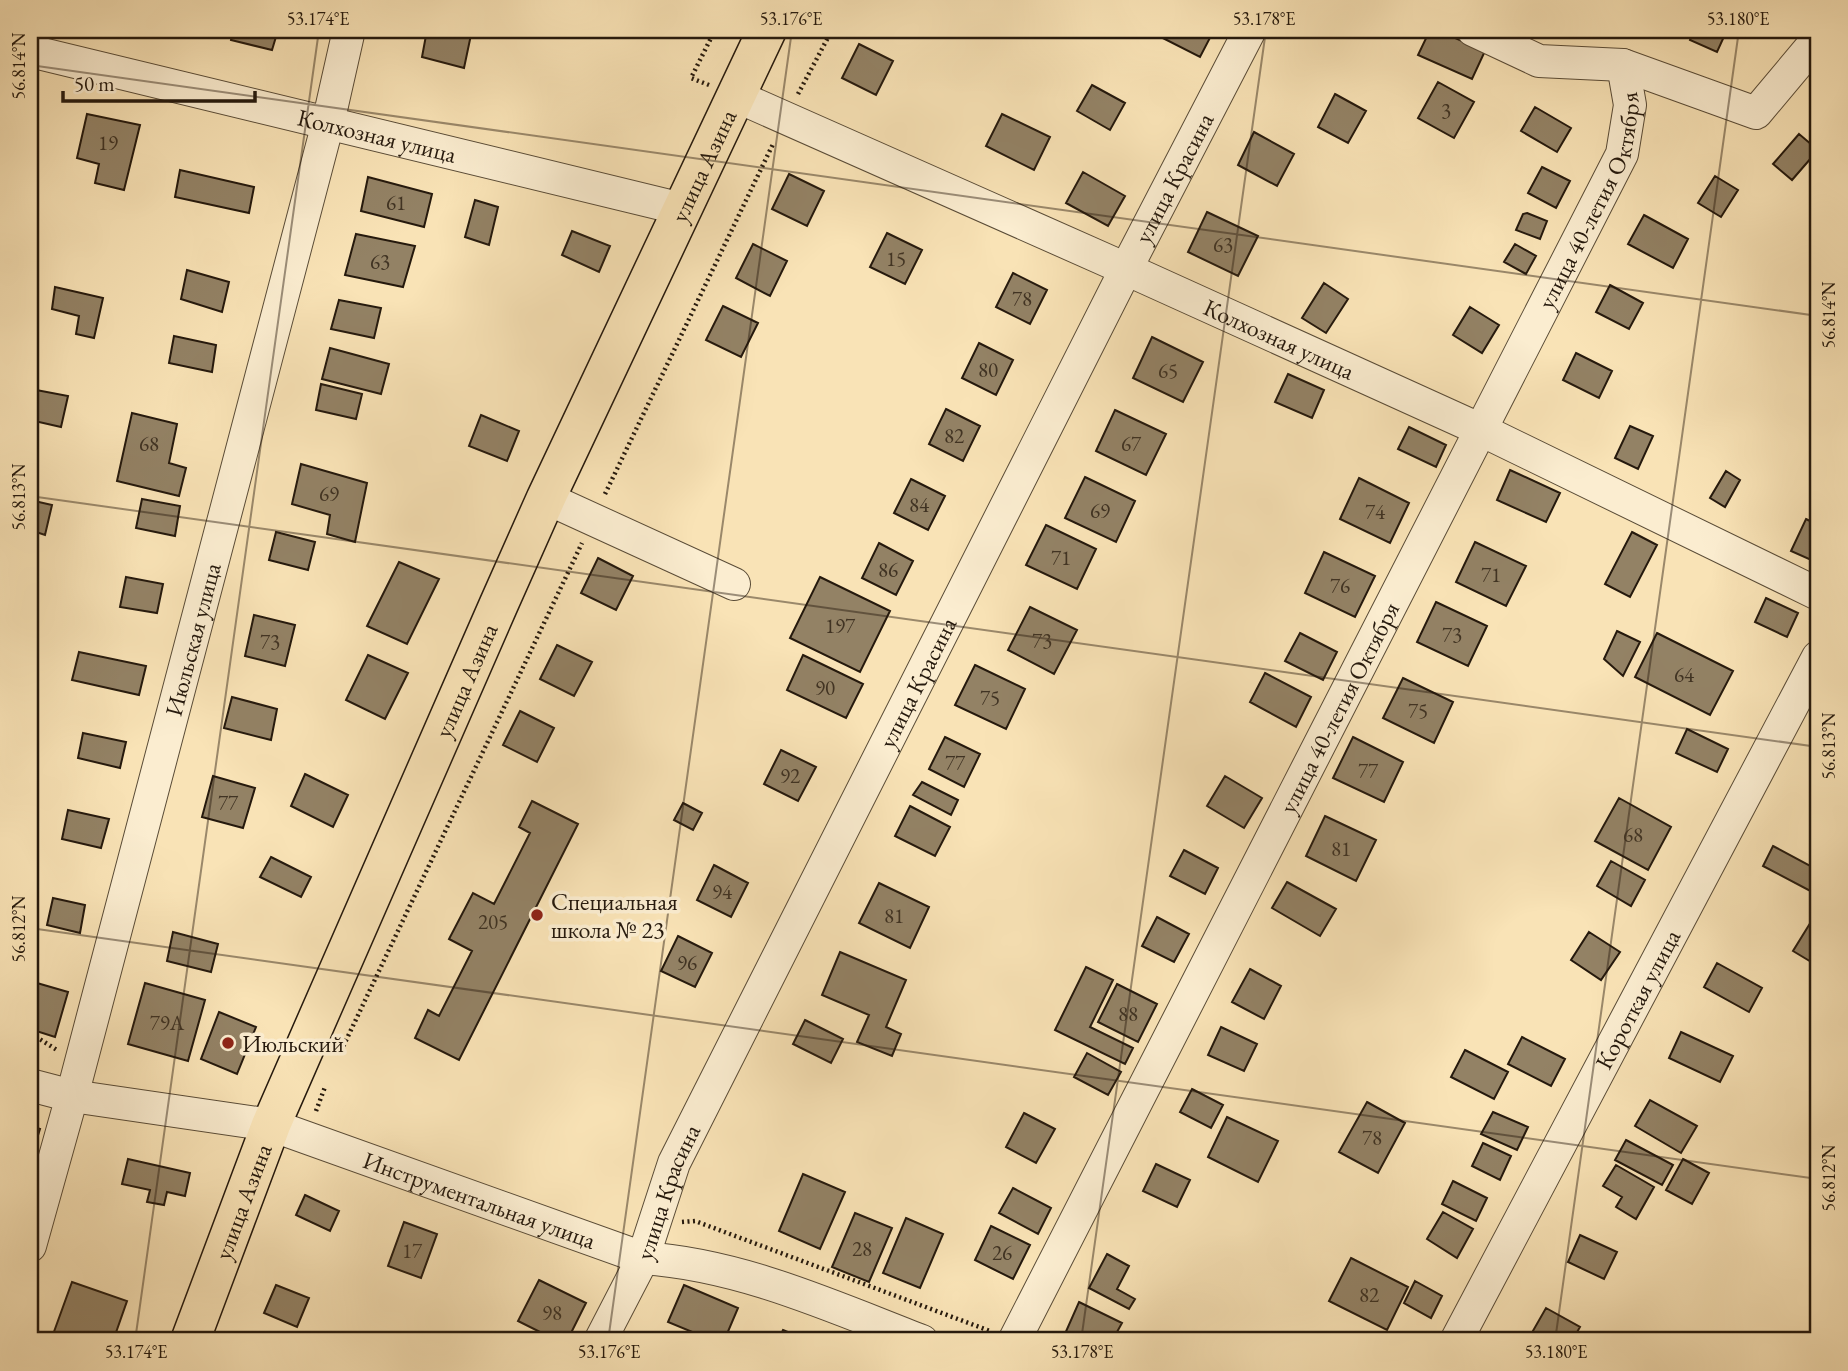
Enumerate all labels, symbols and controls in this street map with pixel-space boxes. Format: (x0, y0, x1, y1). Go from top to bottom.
text: 53.174°E (287, 7, 349, 30)
text: 53.176°E (760, 7, 822, 30)
text: 53.178°E (1233, 7, 1295, 30)
text: 53.180°E (1707, 7, 1769, 30)
text: 56.814°N (7, 32, 30, 99)
scale bar (63, 60, 256, 104)
text: 50 m (74, 70, 115, 97)
street label: улица 40-летия Октября (1530, 90, 1646, 314)
house number: 3 (1441, 97, 1451, 124)
street label: Колхозная улица (294, 101, 460, 169)
street label: улица Азина (663, 104, 743, 227)
street label: улица Красина (1127, 107, 1220, 248)
house number: 19 (98, 129, 118, 156)
house number: 61 (386, 189, 406, 216)
house number: 63 (1213, 231, 1233, 258)
house number: 15 (886, 245, 906, 272)
house number: 63 (370, 248, 390, 275)
text: 56.814°N (1817, 281, 1840, 348)
house number: 78 (1012, 285, 1032, 312)
street label: Колхозная улица (1199, 291, 1360, 386)
house number: 80 (978, 356, 998, 383)
house number: 65 (1158, 357, 1178, 384)
house number: 82 (944, 422, 964, 449)
house number: 68 (139, 430, 159, 457)
house number: 67 (1121, 430, 1142, 457)
text: 56.813°N (7, 463, 30, 530)
house number: 69 (319, 480, 339, 507)
house number: 84 (909, 491, 930, 518)
house number: 69 (1090, 497, 1110, 524)
house number: 74 (1365, 498, 1386, 525)
house number: 71 (1051, 544, 1071, 571)
house number: 86 (878, 556, 898, 583)
street label: Июльская улица (157, 559, 227, 719)
house number: 71 (1481, 561, 1501, 588)
house number: 76 (1330, 572, 1350, 599)
street label: улица 40-летия Октября (1272, 596, 1406, 818)
street label: улица Красина (871, 611, 963, 753)
house number: 197 (825, 612, 856, 639)
street label: улица Азина (427, 618, 504, 742)
house number: 73 (1442, 621, 1462, 648)
house number: 73 (1032, 627, 1052, 654)
house number: 73 (260, 628, 280, 655)
house number: 64 (1674, 661, 1695, 688)
house number: 90 (815, 674, 835, 701)
house number: 75 (980, 684, 1000, 711)
house number: 75 (1408, 697, 1428, 724)
text: 56.813°N (1817, 712, 1840, 779)
house number: 77 (945, 749, 966, 776)
house number: 77 (1358, 757, 1379, 784)
house number: 92 (780, 762, 800, 789)
house number: 77 (218, 789, 239, 816)
house number: 68 (1623, 821, 1643, 848)
house number: 81 (1331, 835, 1351, 862)
house number: 94 (712, 878, 733, 905)
place label: Специальная школа № 23 (551, 886, 678, 945)
text: 56.812°N (7, 895, 30, 962)
house number: 81 (884, 902, 904, 929)
marker: Специальная школа № 23 (529, 907, 545, 923)
house number: 205 (478, 908, 508, 935)
street label: Короткая улица (1587, 923, 1687, 1074)
house number: 96 (677, 949, 697, 976)
house number: 88 (1118, 1000, 1138, 1027)
house number: 79А (150, 1009, 185, 1036)
place label: Июльский (242, 1028, 344, 1059)
marker: Июльский (220, 1035, 236, 1051)
street label: улица Красина (628, 1118, 707, 1264)
house number: 78 (1362, 1124, 1382, 1151)
street label: улица Азина (206, 1139, 278, 1264)
street label: Инструментальная улица (359, 1144, 600, 1255)
text: 56.812°N (1817, 1144, 1840, 1211)
house number: 28 (852, 1235, 872, 1262)
house number: 17 (402, 1237, 423, 1264)
house number: 26 (992, 1239, 1012, 1266)
house number: 82 (1359, 1281, 1379, 1308)
house number: 98 (542, 1299, 562, 1326)
text: 53.174°E (105, 1340, 167, 1363)
text: 53.176°E (578, 1340, 640, 1363)
text: 53.178°E (1051, 1340, 1113, 1363)
text: 53.180°E (1525, 1340, 1587, 1363)

